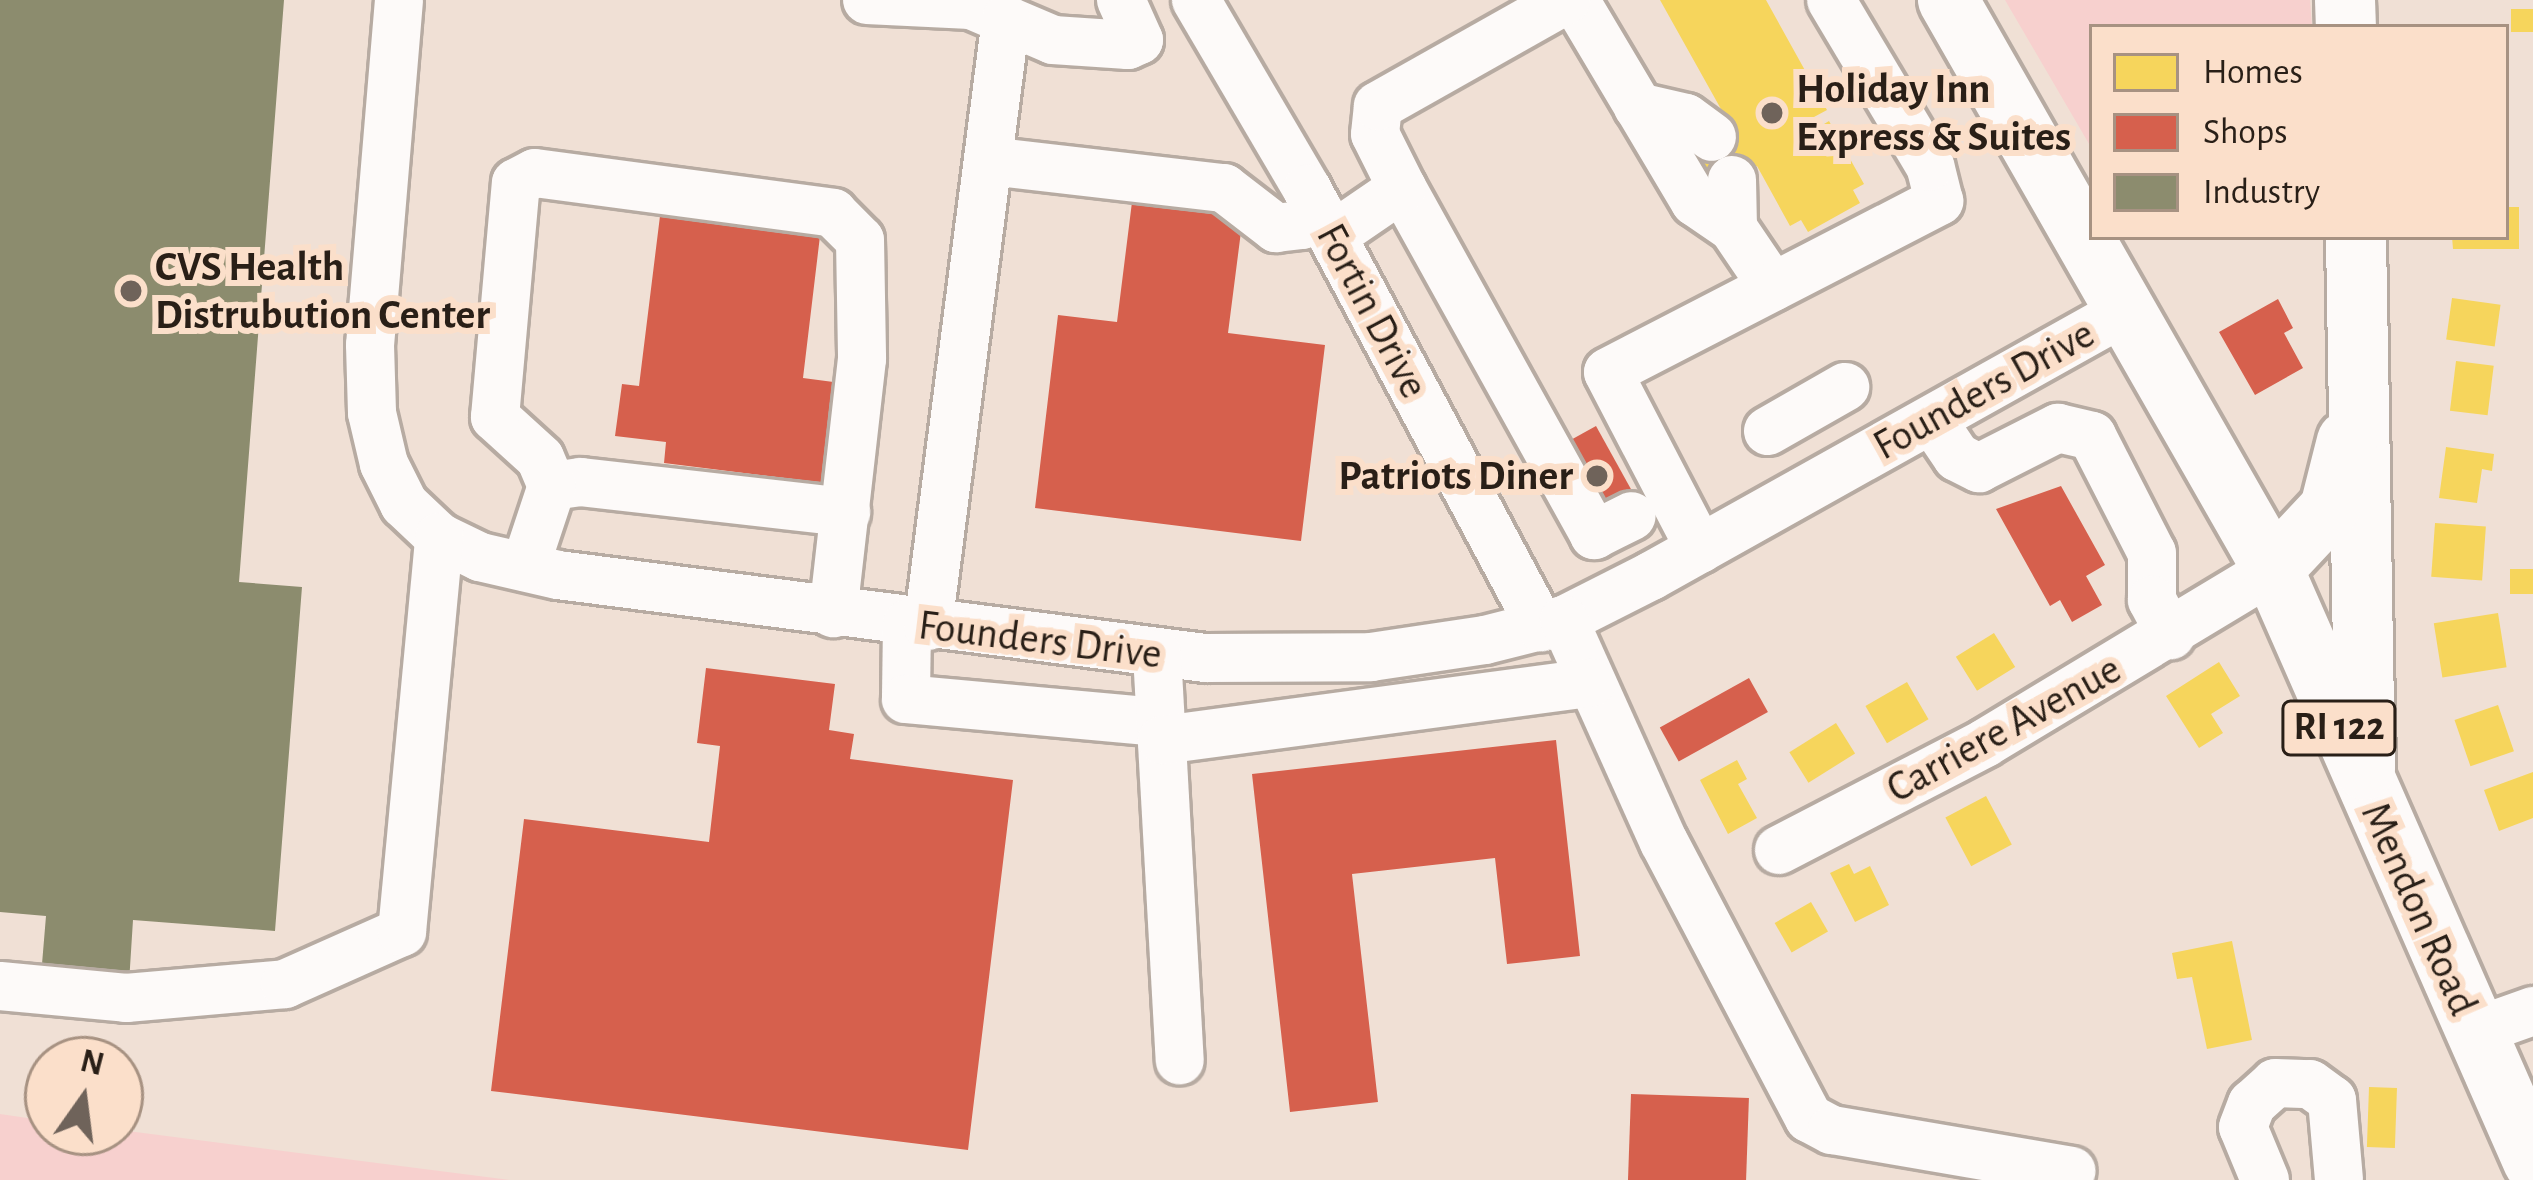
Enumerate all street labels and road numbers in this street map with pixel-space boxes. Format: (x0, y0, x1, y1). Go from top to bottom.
street label: Fortin Drive (1305, 215, 1439, 407)
street label: Founders Drive (1865, 309, 2103, 471)
street label: Founders Drive (916, 600, 1164, 680)
street label: Carriere Avenue (1878, 644, 2130, 814)
road number: RI 122 (2279, 695, 2399, 761)
street label: Mendon Road (2350, 795, 2488, 1023)

